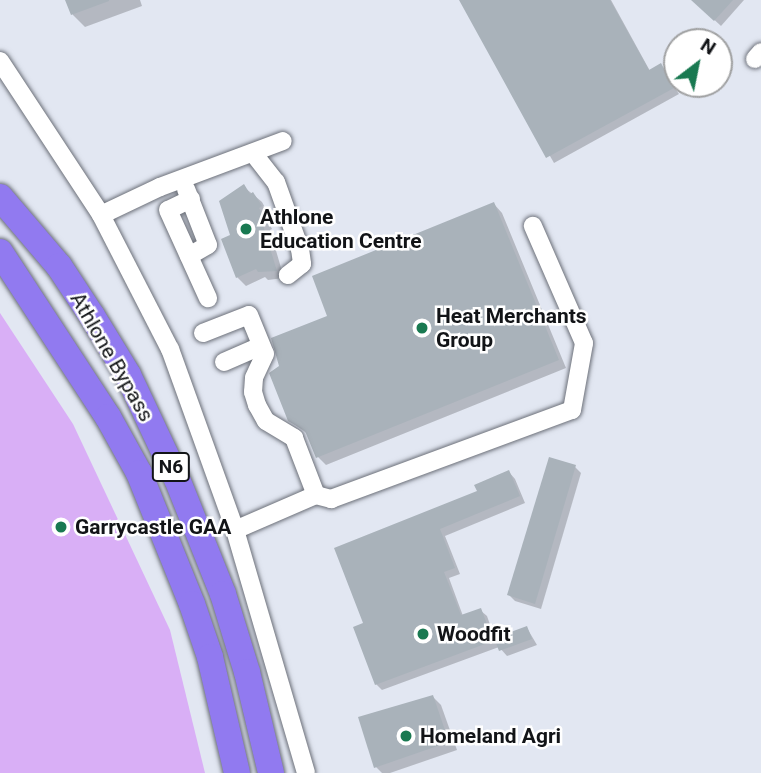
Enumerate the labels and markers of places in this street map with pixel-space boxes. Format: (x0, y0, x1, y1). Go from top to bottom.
place label: Athlone Education Centre (260, 204, 422, 254)
marker: Athlone Education Centre (238, 221, 254, 237)
place label: Heat Merchants Group (436, 303, 587, 353)
marker: Heat Merchants Group (414, 320, 430, 336)
place label: Garrycastle GAA (75, 514, 231, 540)
marker: Garrycastle GAA (53, 519, 69, 535)
place label: Woodfit (437, 621, 510, 647)
marker: Woodfit (415, 626, 431, 642)
place label: Homeland Agri (420, 723, 561, 749)
marker: Homeland Agri (398, 728, 414, 744)

